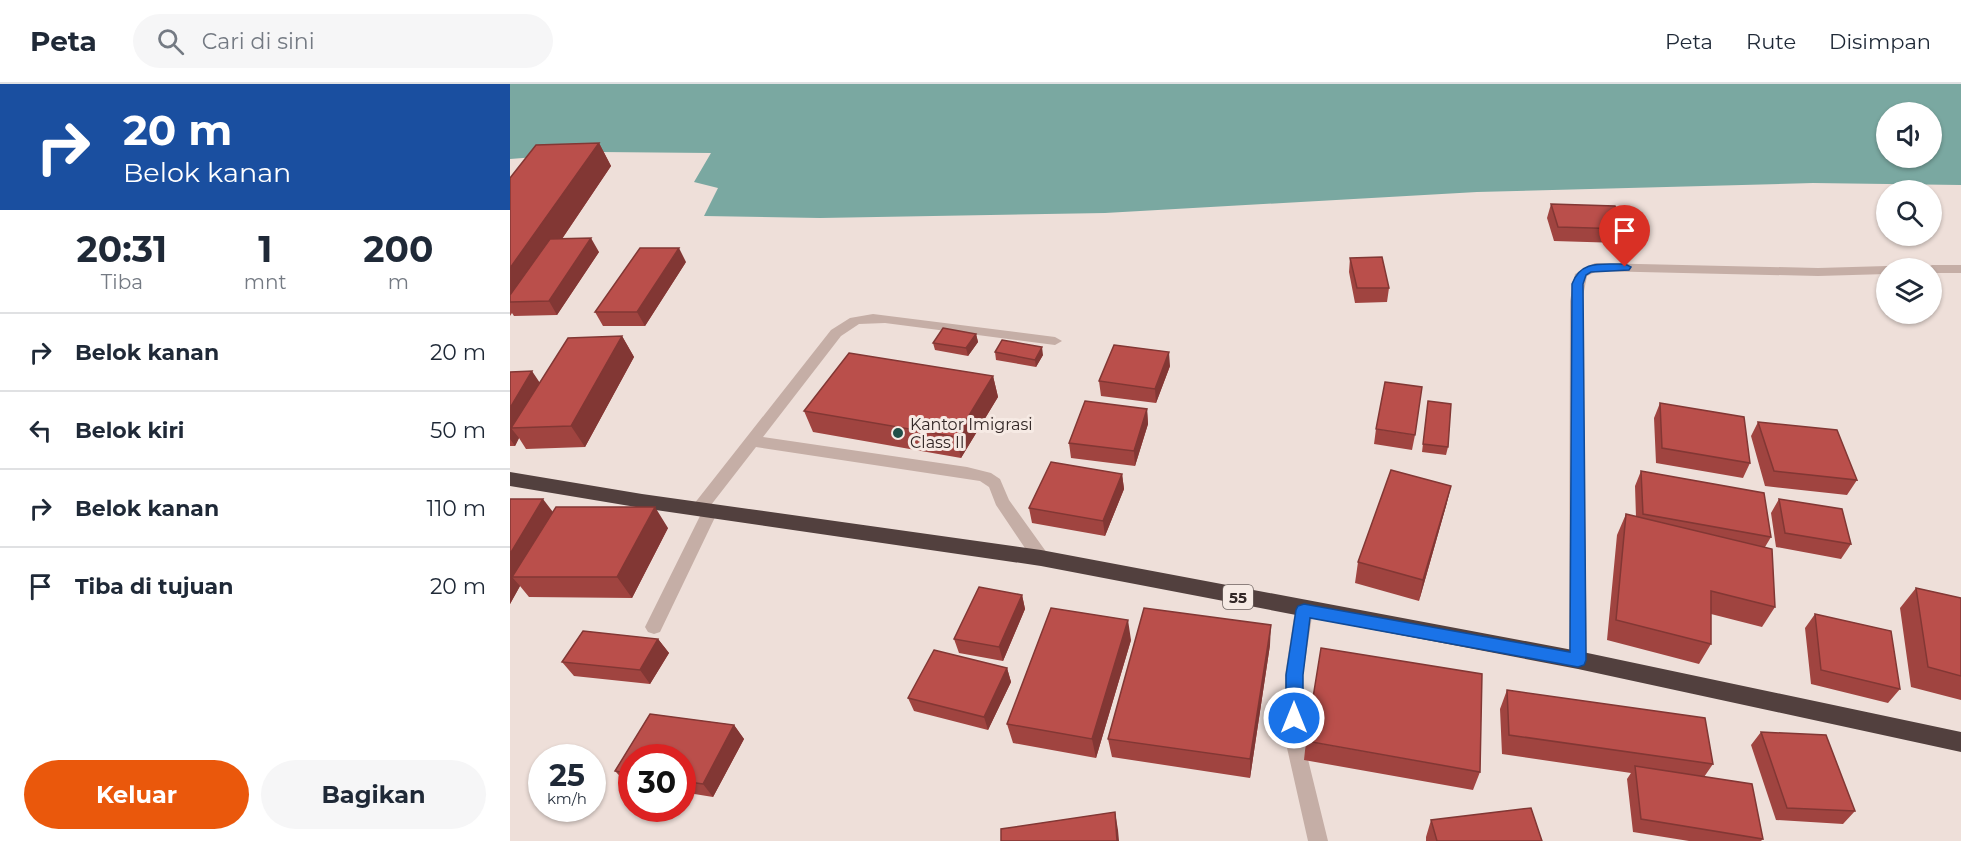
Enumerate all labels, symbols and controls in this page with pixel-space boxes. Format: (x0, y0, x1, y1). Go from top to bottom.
search box (133, 14, 553, 68)
text: Peta (30, 24, 97, 58)
icon: search (154, 25, 187, 58)
text: Cari di sini (202, 28, 315, 55)
text: Peta (1665, 29, 1713, 54)
text: Rute (1746, 29, 1796, 54)
text: Disimpan (1829, 29, 1931, 54)
map controls (1876, 102, 1942, 324)
button: sound (1876, 102, 1942, 168)
text: 20 m (123, 104, 232, 156)
icon: right (24, 108, 102, 186)
text: Belok kanan (123, 156, 291, 189)
button: search (1876, 180, 1942, 246)
pin (1599, 205, 1650, 267)
icon: arrive (1608, 214, 1641, 247)
text: 20:31 (77, 227, 167, 271)
text: 1 (258, 227, 272, 271)
text: 200 (363, 227, 433, 271)
button: layers (1876, 258, 1942, 324)
text: Tiba (101, 270, 143, 294)
text: mnt (244, 270, 287, 294)
text: m (388, 270, 409, 294)
icon: right (24, 336, 57, 369)
text: Belok kanan (75, 339, 219, 366)
text: 20 m (430, 339, 486, 366)
icon: left (24, 414, 57, 447)
place label: Kantor Imigrasi Class II (910, 415, 1033, 452)
text: Belok kiri (75, 417, 184, 444)
text: 50 m (430, 417, 486, 444)
marker: Kantor Imigrasi Class II (891, 426, 905, 440)
icon: right (24, 492, 57, 525)
text: Belok kanan (75, 495, 219, 522)
text: 110 m (426, 495, 486, 522)
icon: arrive (24, 570, 57, 603)
text: Tiba di tujuan (75, 573, 233, 600)
text: 20 m (430, 573, 486, 600)
road number: 55 (1223, 585, 1253, 609)
position arrow (1262, 686, 1326, 750)
speed limit sign: 30 (618, 744, 696, 822)
text: 25 (549, 757, 585, 794)
button: Keluar (24, 760, 249, 829)
button: Bagikan (261, 760, 486, 829)
text: km/h (547, 789, 587, 808)

